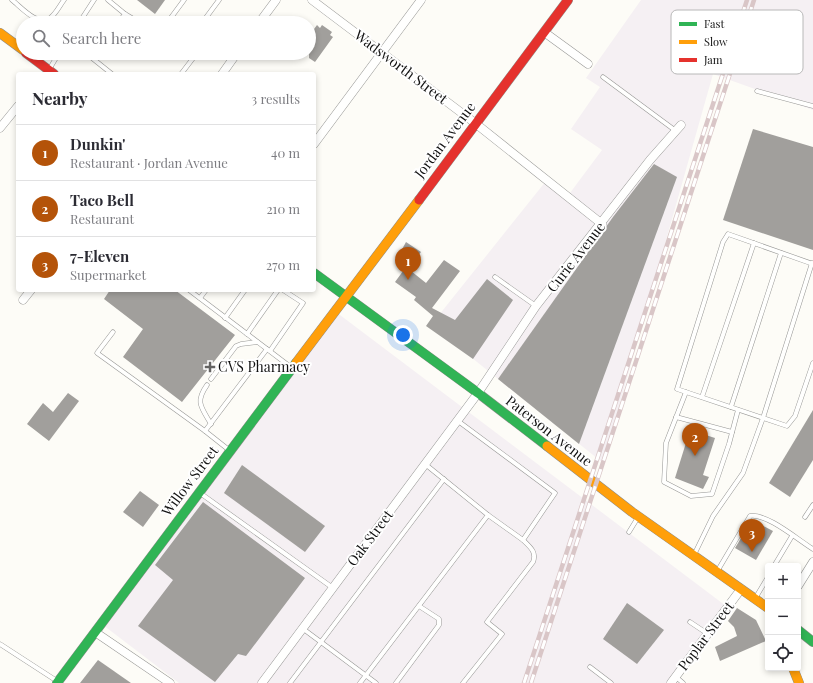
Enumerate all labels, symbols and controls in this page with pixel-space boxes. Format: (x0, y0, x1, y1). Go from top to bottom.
legend (671, 10, 803, 74)
search box (16, 16, 316, 60)
text: Fast (704, 16, 724, 31)
street label: Wadsworth Street (350, 25, 453, 109)
icon: search (30, 27, 52, 49)
text: Search here (62, 28, 141, 48)
text: Slow (704, 34, 728, 49)
text: Jam (703, 52, 723, 67)
text: Nearby (32, 87, 87, 109)
text: 3 results (251, 90, 300, 107)
street label: Jordan Avenue (409, 98, 479, 182)
text: Dunkin' (70, 134, 125, 154)
text: 1 (43, 144, 47, 161)
text: 40 m (271, 144, 300, 161)
text: Restaurant · Jordan Avenue (70, 154, 228, 171)
text: Taco Bell (70, 190, 134, 210)
text: 2 (42, 200, 48, 217)
text: 210 m (266, 200, 300, 217)
text: Restaurant (70, 210, 134, 227)
street label: Curie Avenue (542, 218, 609, 296)
text: 7-Eleven (70, 246, 129, 266)
pin: 1 (395, 247, 421, 280)
text: 3 (42, 256, 48, 273)
text: 270 m (266, 256, 300, 273)
text: Supermarket (70, 266, 146, 283)
your location (393, 325, 413, 345)
place label: CVS Pharmacy (218, 357, 310, 376)
marker: CVS Pharmacy (205, 362, 215, 372)
street label: Paterson Avenue (502, 391, 596, 470)
pin: 2 (682, 423, 708, 456)
street label: Willow Street (156, 441, 223, 521)
street label: Oak Street (342, 505, 398, 570)
pin: 3 (739, 519, 765, 552)
map controls (765, 563, 801, 671)
button: + (765, 563, 801, 599)
street label: Poplar Street (673, 596, 738, 674)
button: − (765, 599, 801, 635)
button: locate (765, 635, 801, 671)

